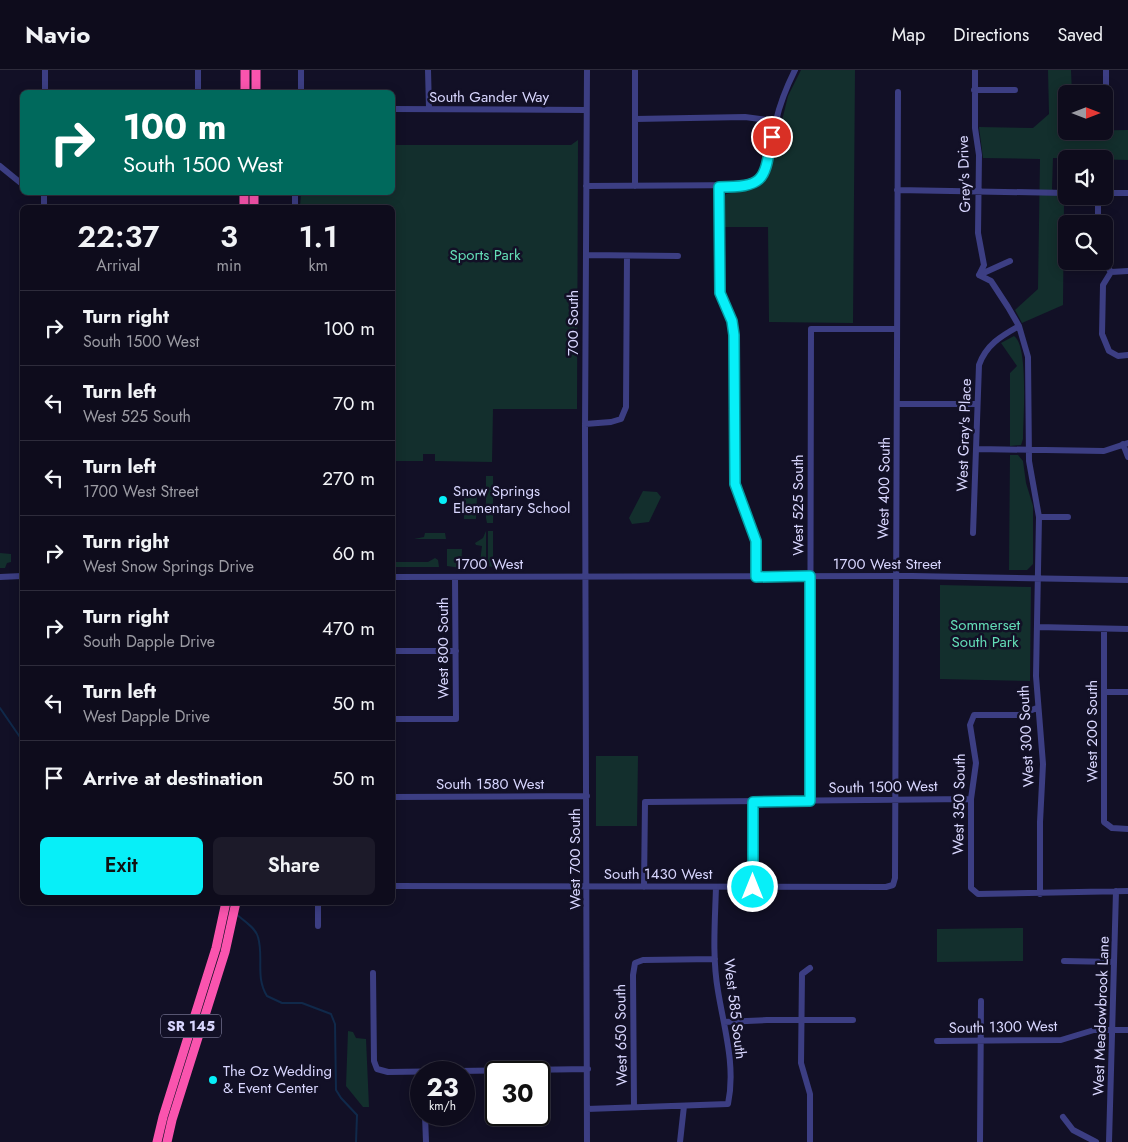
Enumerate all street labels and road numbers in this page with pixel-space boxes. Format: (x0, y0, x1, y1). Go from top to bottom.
street label: South Gander Way (429, 86, 549, 108)
street label: Grey's Drive (952, 135, 976, 213)
street label: 700 South (562, 290, 584, 356)
street label: West Gray's Place (951, 378, 977, 492)
street label: West 400 South (872, 437, 896, 539)
street label: West 525 South (787, 454, 809, 556)
street label: 1700 West (455, 553, 523, 575)
street label: 1700 West Street (833, 553, 942, 575)
street label: West 800 South (432, 597, 454, 699)
street label: West 200 South (1081, 680, 1103, 782)
street label: West 300 South (1012, 685, 1040, 787)
street label: West 350 South (947, 753, 971, 855)
street label: South 1580 West (436, 773, 544, 795)
street label: South 1500 West (828, 775, 938, 799)
street label: West 700 South (564, 808, 586, 910)
street label: South 1430 West (604, 863, 713, 885)
street label: West Meadowbrook Lane (1087, 935, 1115, 1096)
street label: West 585 South (718, 958, 752, 1060)
street label: West 650 South (609, 984, 633, 1086)
road number: SR 145 (161, 1014, 221, 1038)
street label: South 1300 West (948, 1015, 1058, 1039)

